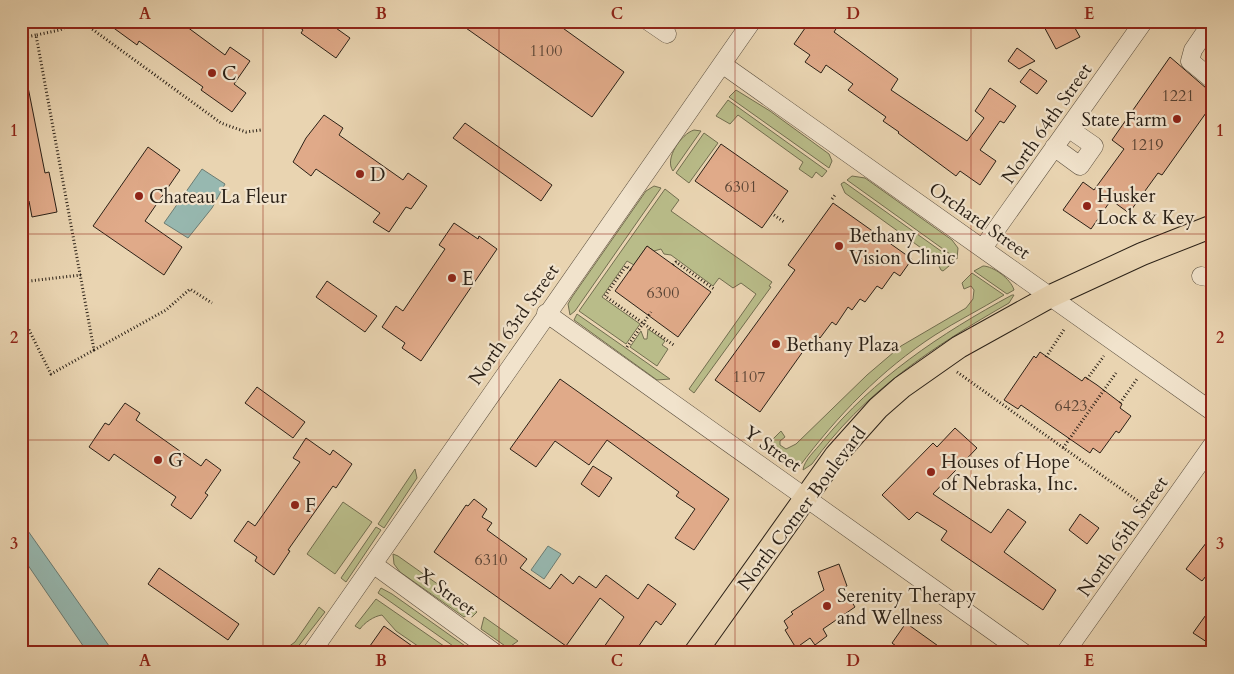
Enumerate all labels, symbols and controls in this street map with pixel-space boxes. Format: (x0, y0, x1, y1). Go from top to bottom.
text: A (139, 3, 151, 25)
text: B (375, 3, 387, 25)
text: C (611, 3, 623, 25)
text: D (846, 3, 860, 25)
text: E (1084, 3, 1094, 25)
house number: 1100 (530, 40, 562, 62)
street label: North 64th Street (996, 58, 1098, 189)
place label: C (222, 61, 237, 87)
marker: C (206, 67, 218, 79)
house number: 1221 (1162, 85, 1194, 107)
place label: State Farm (1082, 107, 1168, 133)
marker: State Farm (1171, 113, 1183, 125)
text: 1 (10, 120, 18, 142)
text: 1 (1216, 120, 1224, 142)
house number: 1219 (1131, 134, 1163, 156)
place label: D (370, 162, 385, 188)
marker: D (354, 168, 366, 180)
house number: 6301 (725, 176, 757, 198)
street label: Orchard Street (923, 176, 1035, 265)
place label: Husker Lock & Key (1097, 183, 1195, 231)
place label: Chateau La Fleur (149, 184, 287, 210)
marker: Chateau La Fleur (133, 190, 145, 202)
marker: Husker Lock & Key (1081, 200, 1093, 212)
place label: Bethany Vision Clinic (849, 223, 956, 271)
marker: Bethany Vision Clinic (833, 240, 845, 252)
street label: North 63rd Street (462, 259, 565, 390)
place label: E (462, 266, 474, 292)
marker: E (446, 272, 458, 284)
house number: 6300 (647, 282, 679, 304)
text: 2 (10, 327, 18, 349)
text: 2 (1216, 327, 1224, 349)
place label: Bethany Plaza (786, 332, 899, 358)
marker: Bethany Plaza (770, 338, 782, 350)
house number: 1107 (733, 366, 765, 388)
house number: 6423 (1055, 395, 1087, 417)
street label: Y Street (738, 420, 806, 478)
street label: North Cotner Boulevard (731, 421, 872, 596)
place label: G (168, 448, 183, 474)
place label: Houses of Hope of Nebraska, Inc. (941, 449, 1078, 497)
marker: G (152, 454, 164, 466)
marker: Houses of Hope of Nebraska, Inc. (925, 466, 937, 478)
street label: North 65th Street (1072, 471, 1174, 602)
place label: F (305, 493, 316, 519)
marker: F (289, 499, 301, 511)
text: 3 (10, 533, 18, 555)
text: 3 (1216, 533, 1224, 555)
house number: 6310 (475, 549, 507, 571)
street label: X Street (412, 562, 481, 622)
place label: Serenity Therapy and Wellness (837, 583, 976, 631)
marker: Serenity Therapy and Wellness (821, 600, 833, 612)
text: A (139, 650, 151, 672)
text: B (375, 650, 387, 672)
text: C (611, 650, 623, 672)
text: D (846, 650, 860, 672)
text: E (1084, 650, 1094, 672)

